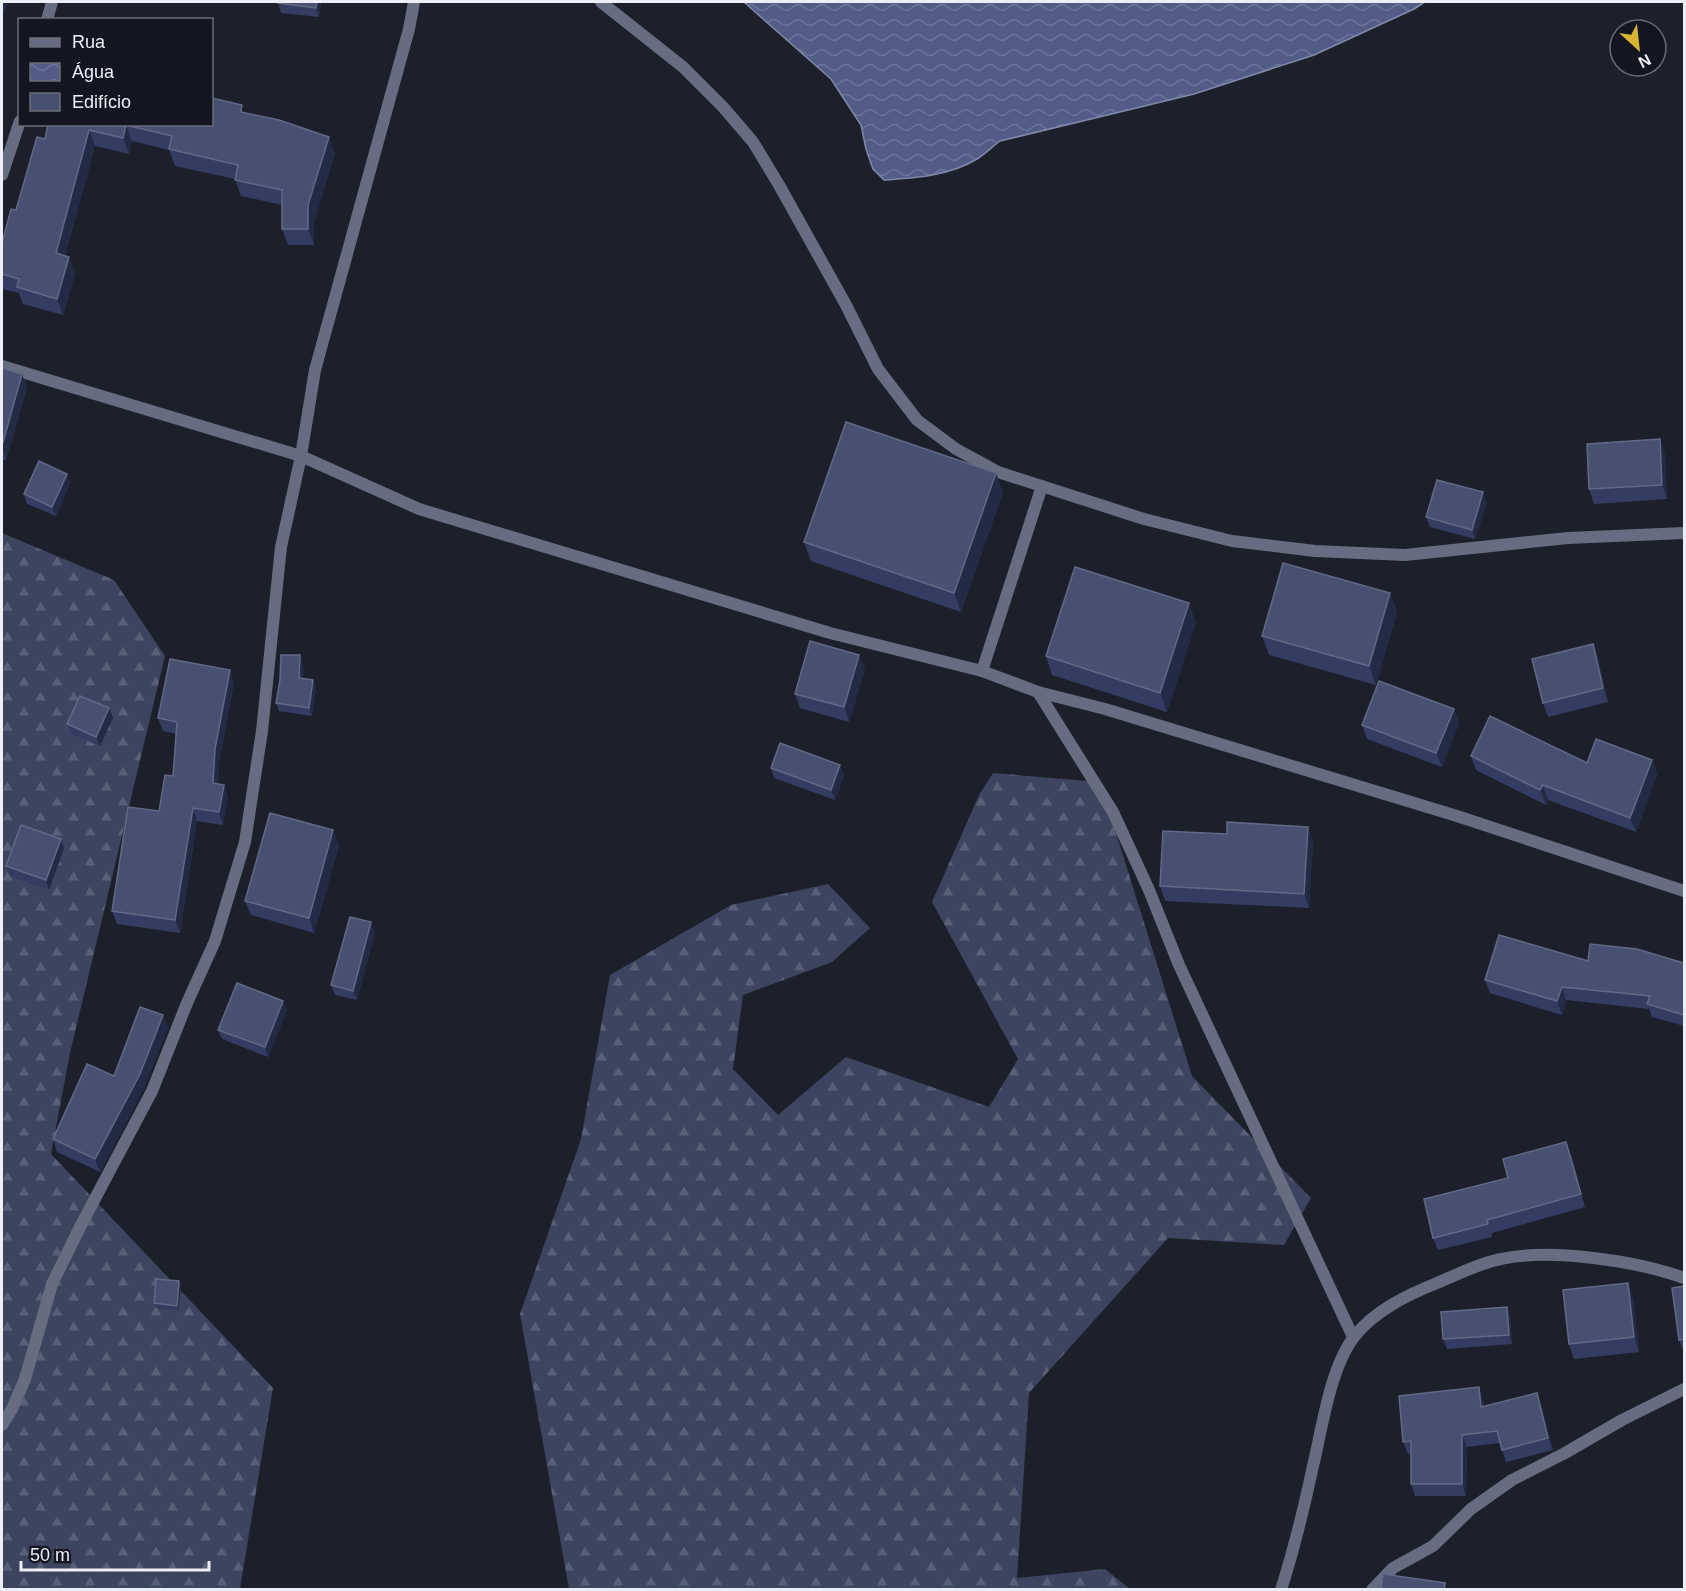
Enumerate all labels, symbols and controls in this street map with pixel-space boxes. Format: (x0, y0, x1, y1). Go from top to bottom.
legend (18, 18, 213, 126)
north arrow (1608, 18, 1668, 78)
text: Rua (72, 32, 106, 52)
text: N (1636, 51, 1654, 71)
text: Água (72, 62, 115, 82)
text: Edifício (72, 92, 131, 112)
scale bar (21, 1534, 208, 1572)
text: 50 m (30, 1545, 70, 1565)

